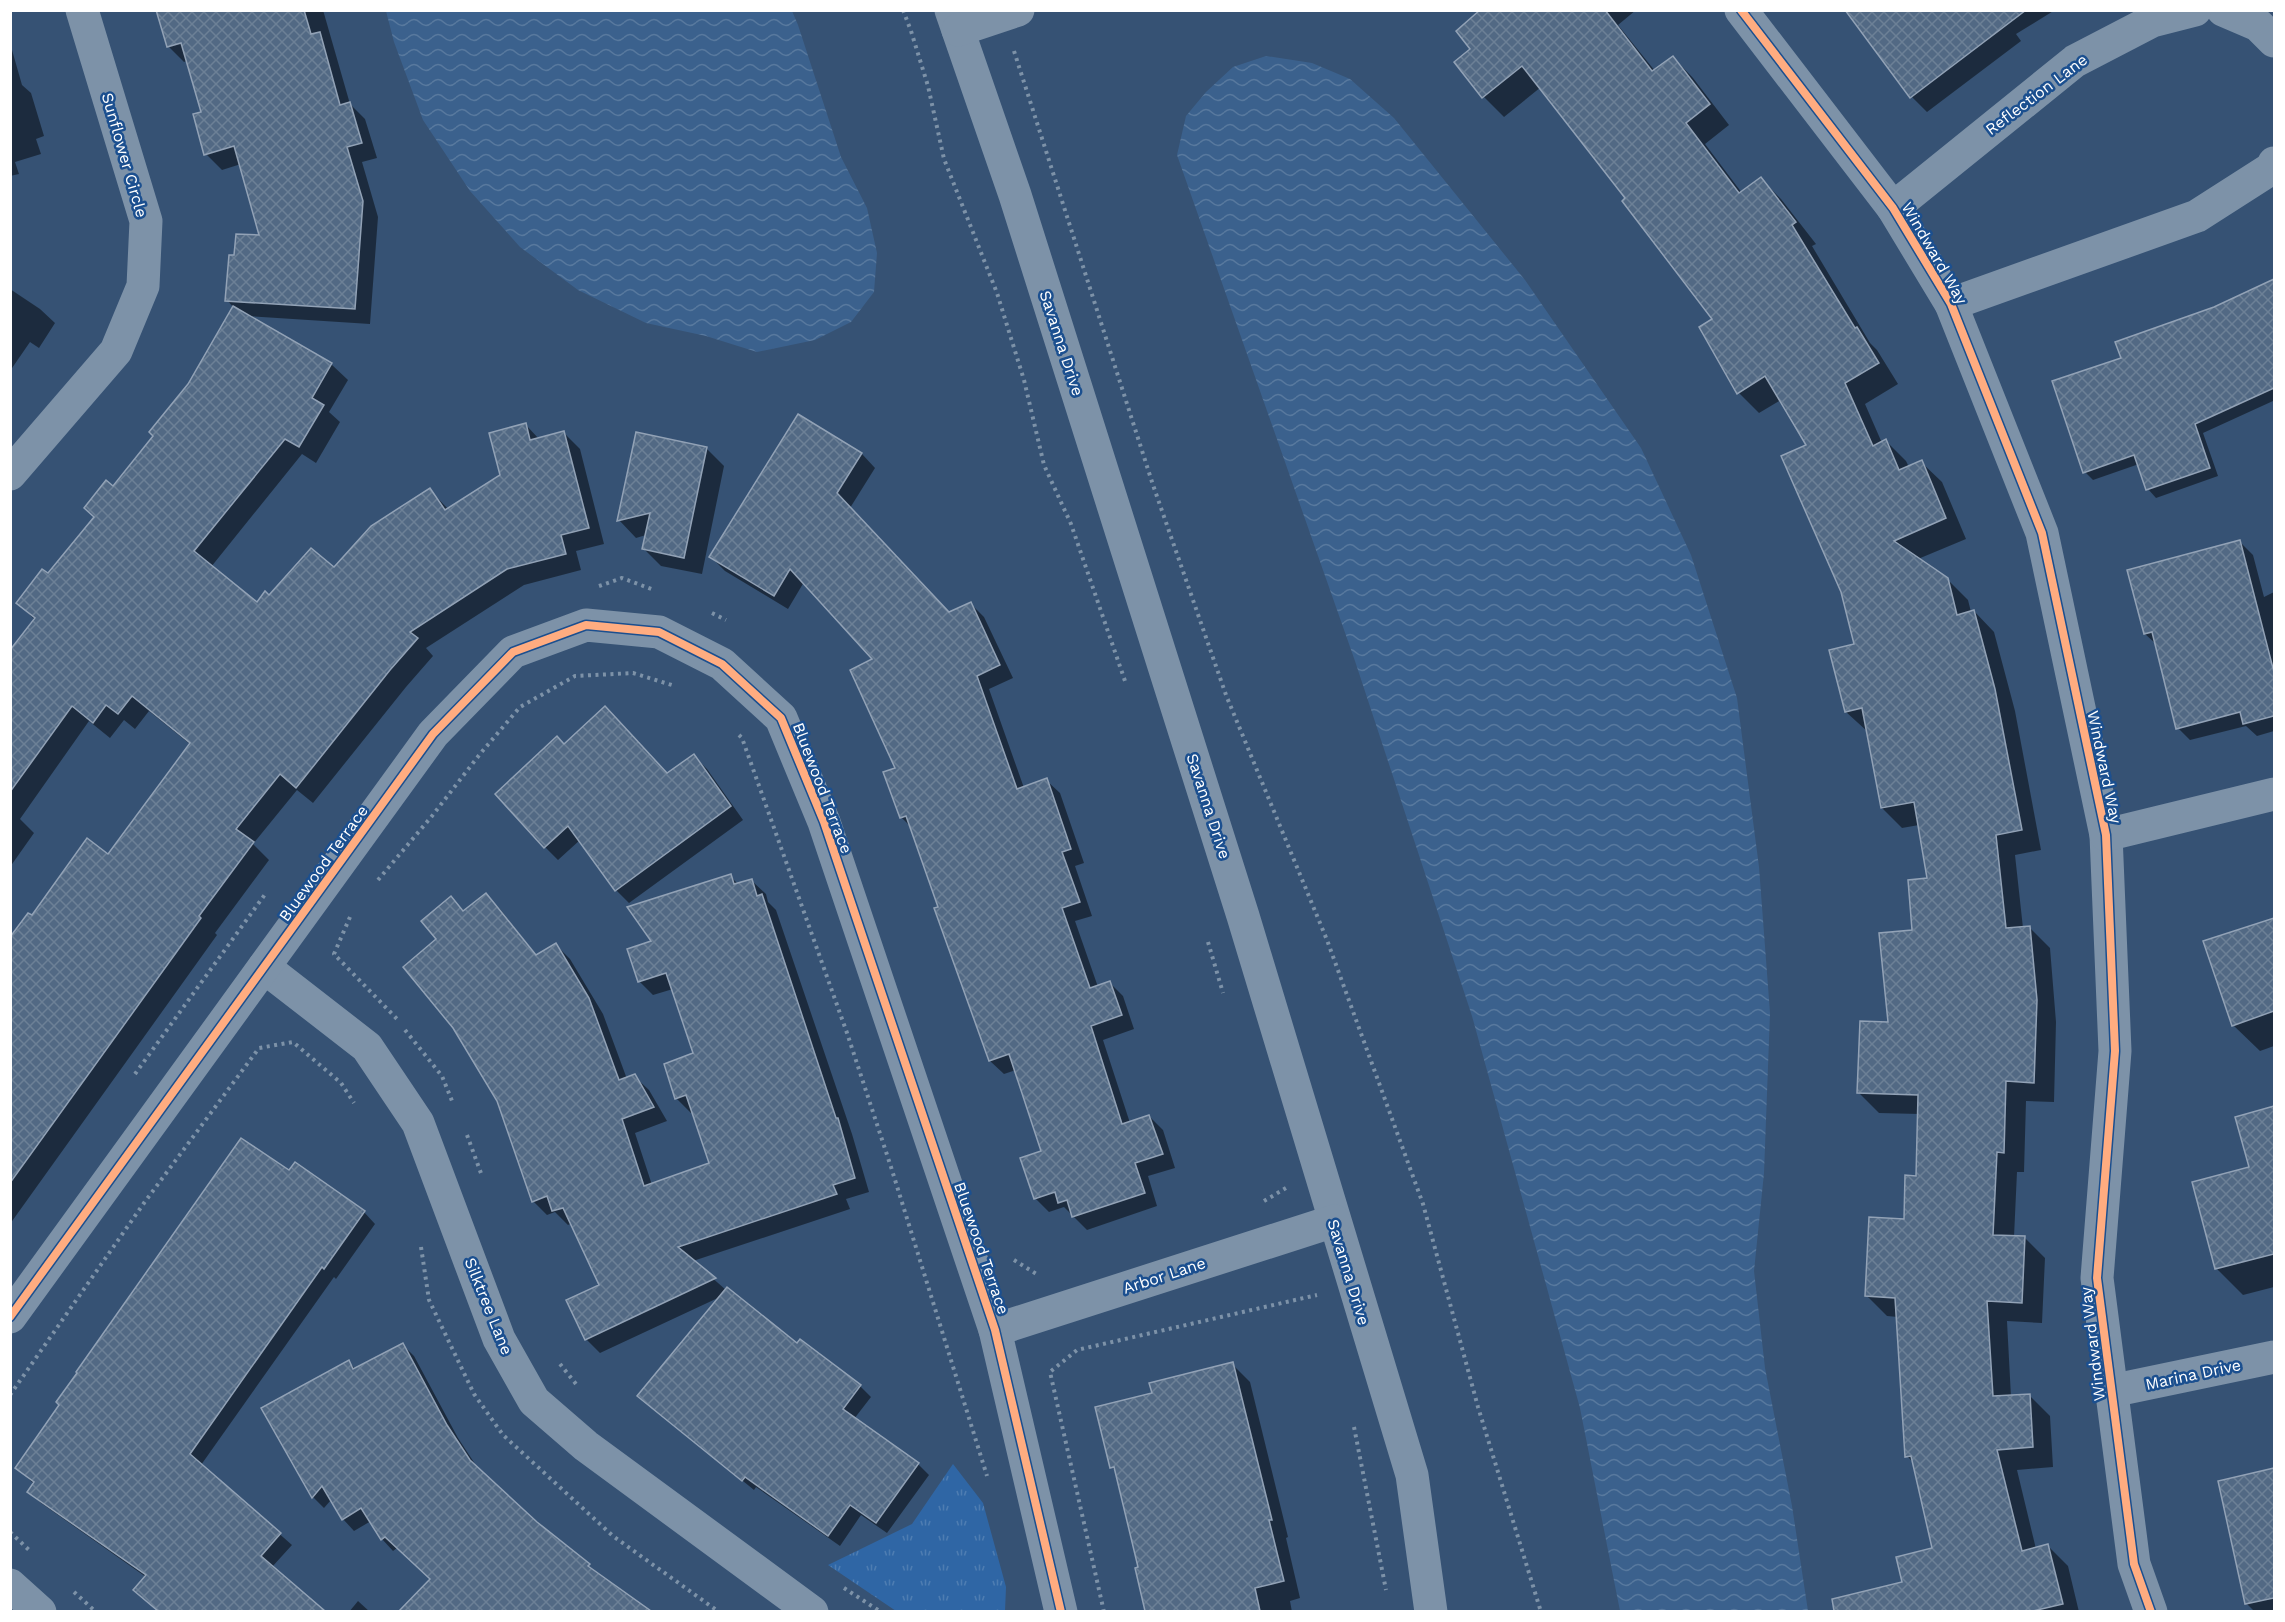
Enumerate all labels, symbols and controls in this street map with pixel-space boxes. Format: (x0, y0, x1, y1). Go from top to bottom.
street label: Reflection Lane (1982, 50, 2091, 139)
street label: Sunflower Circle (98, 91, 151, 220)
street label: Windward Way (1898, 199, 1972, 308)
street label: Savanna Drive (1036, 288, 1088, 398)
street label: Windward Way (2083, 709, 2126, 826)
street label: Bluewood Terrace (789, 720, 856, 856)
street label: Savanna Drive (1183, 751, 1235, 861)
street label: Bluewood Terrace (275, 802, 372, 925)
street label: Bluewood Terrace (950, 1179, 1013, 1317)
street label: Savanna Drive (1323, 1217, 1374, 1327)
street label: Arbor Lane (1120, 1253, 1208, 1298)
street label: Silktree Lane (460, 1255, 517, 1358)
street label: Windward Way (2076, 1285, 2109, 1402)
street label: Marina Drive (2144, 1355, 2243, 1394)

